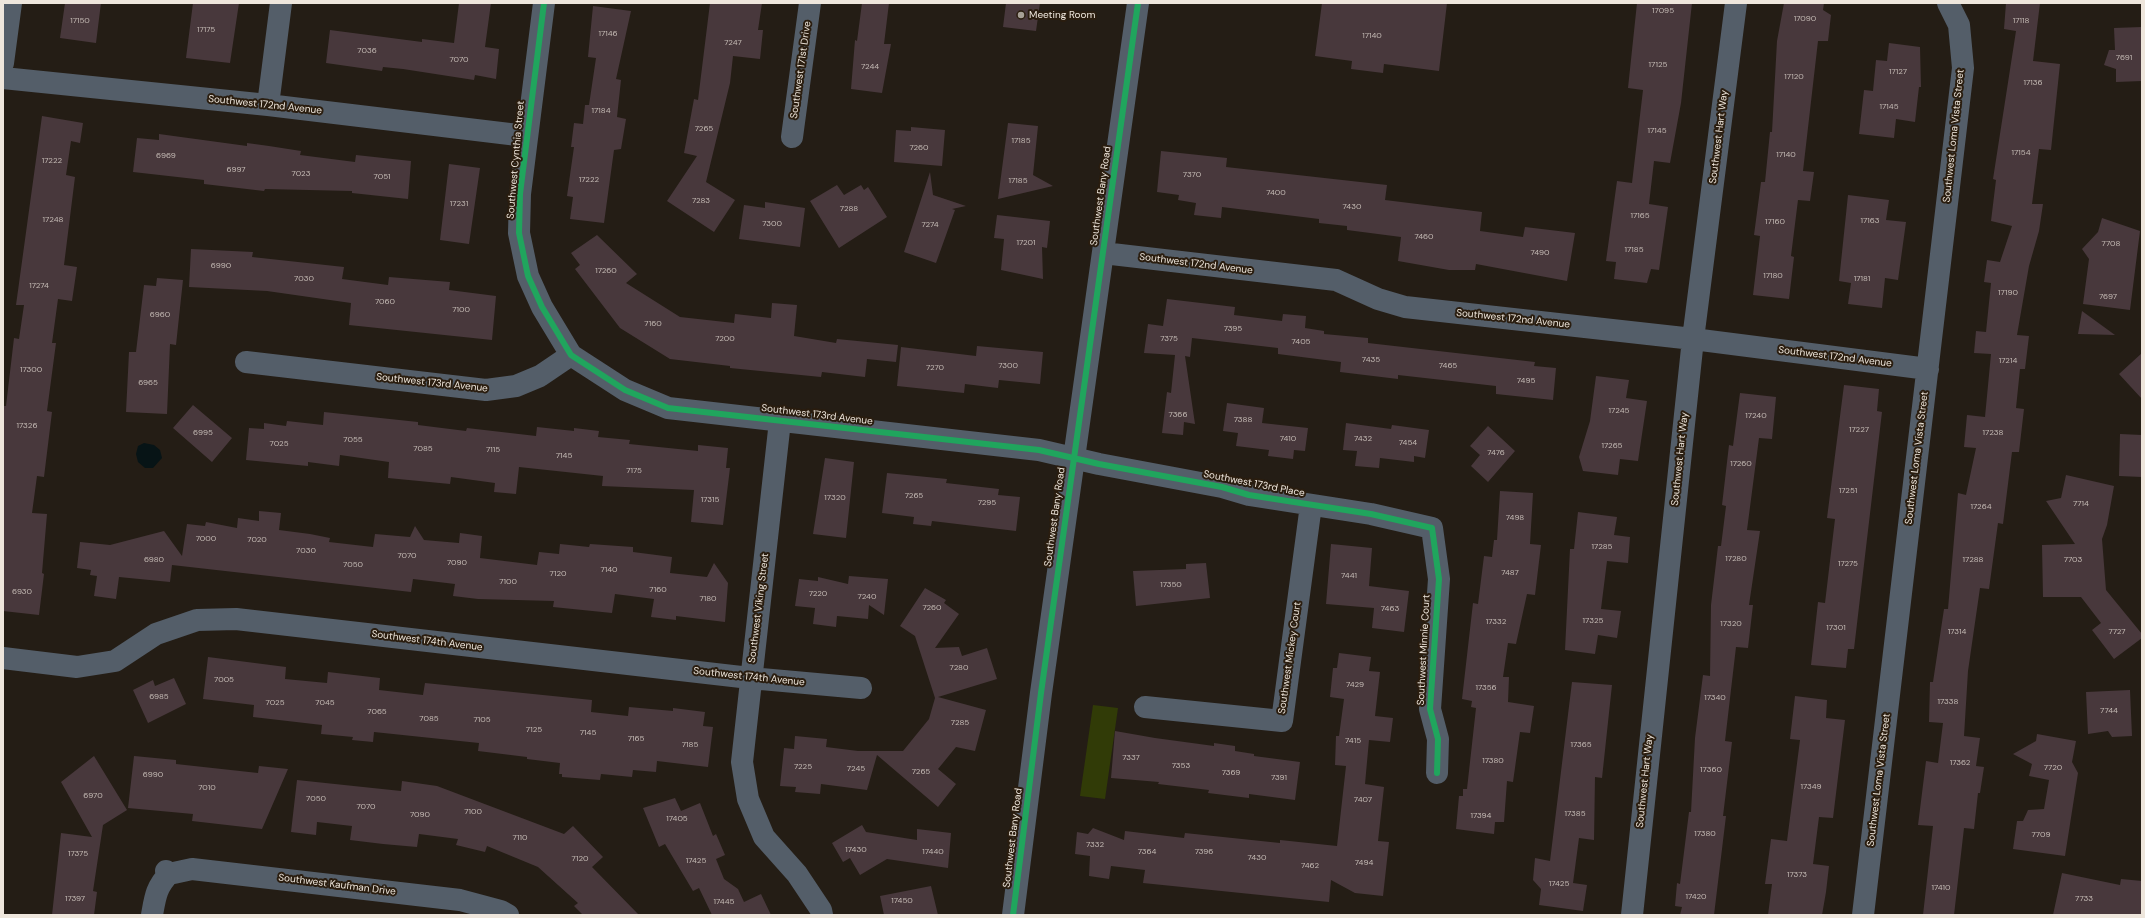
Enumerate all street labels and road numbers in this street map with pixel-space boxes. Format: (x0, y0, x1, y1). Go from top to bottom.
street label: Southwest 171st Drive (788, 20, 814, 120)
street label: Southwest Loma Vista Street (1941, 69, 1967, 203)
street label: Southwest Hart Way (1707, 90, 1731, 184)
street label: Southwest 172nd Avenue (208, 93, 322, 117)
street label: Southwest Cynthia Street (505, 100, 527, 220)
street label: Southwest Bany Road (1088, 146, 1114, 246)
street label: Southwest 172nd Avenue (1139, 251, 1253, 277)
street label: Southwest 172nd Avenue (1456, 307, 1570, 331)
street label: Southwest 172nd Avenue (1778, 344, 1892, 370)
street label: Southwest 173rd Avenue (376, 371, 488, 395)
street label: Southwest Loma Vista Street (1903, 391, 1931, 525)
street label: Southwest 173rd Avenue (761, 402, 873, 428)
street label: Southwest Hart Way (1669, 412, 1691, 506)
street label: Southwest Bany Road (1042, 467, 1068, 567)
street label: Southwest 173rd Place (1202, 468, 1306, 500)
street label: Southwest Viking Street (746, 552, 772, 664)
street label: Southwest Minnie Court (1415, 594, 1433, 706)
street label: Southwest Mickey Court (1276, 601, 1304, 715)
street label: Southwest 174th Avenue (371, 628, 483, 654)
street label: Southwest 174th Avenue (693, 665, 805, 689)
street label: Southwest Loma Vista Street (1865, 713, 1893, 847)
street label: Southwest Hart Way (1634, 734, 1656, 828)
street label: Southwest Bany Road (1001, 788, 1025, 888)
street label: Southwest Kaufman Drive (278, 872, 396, 898)

